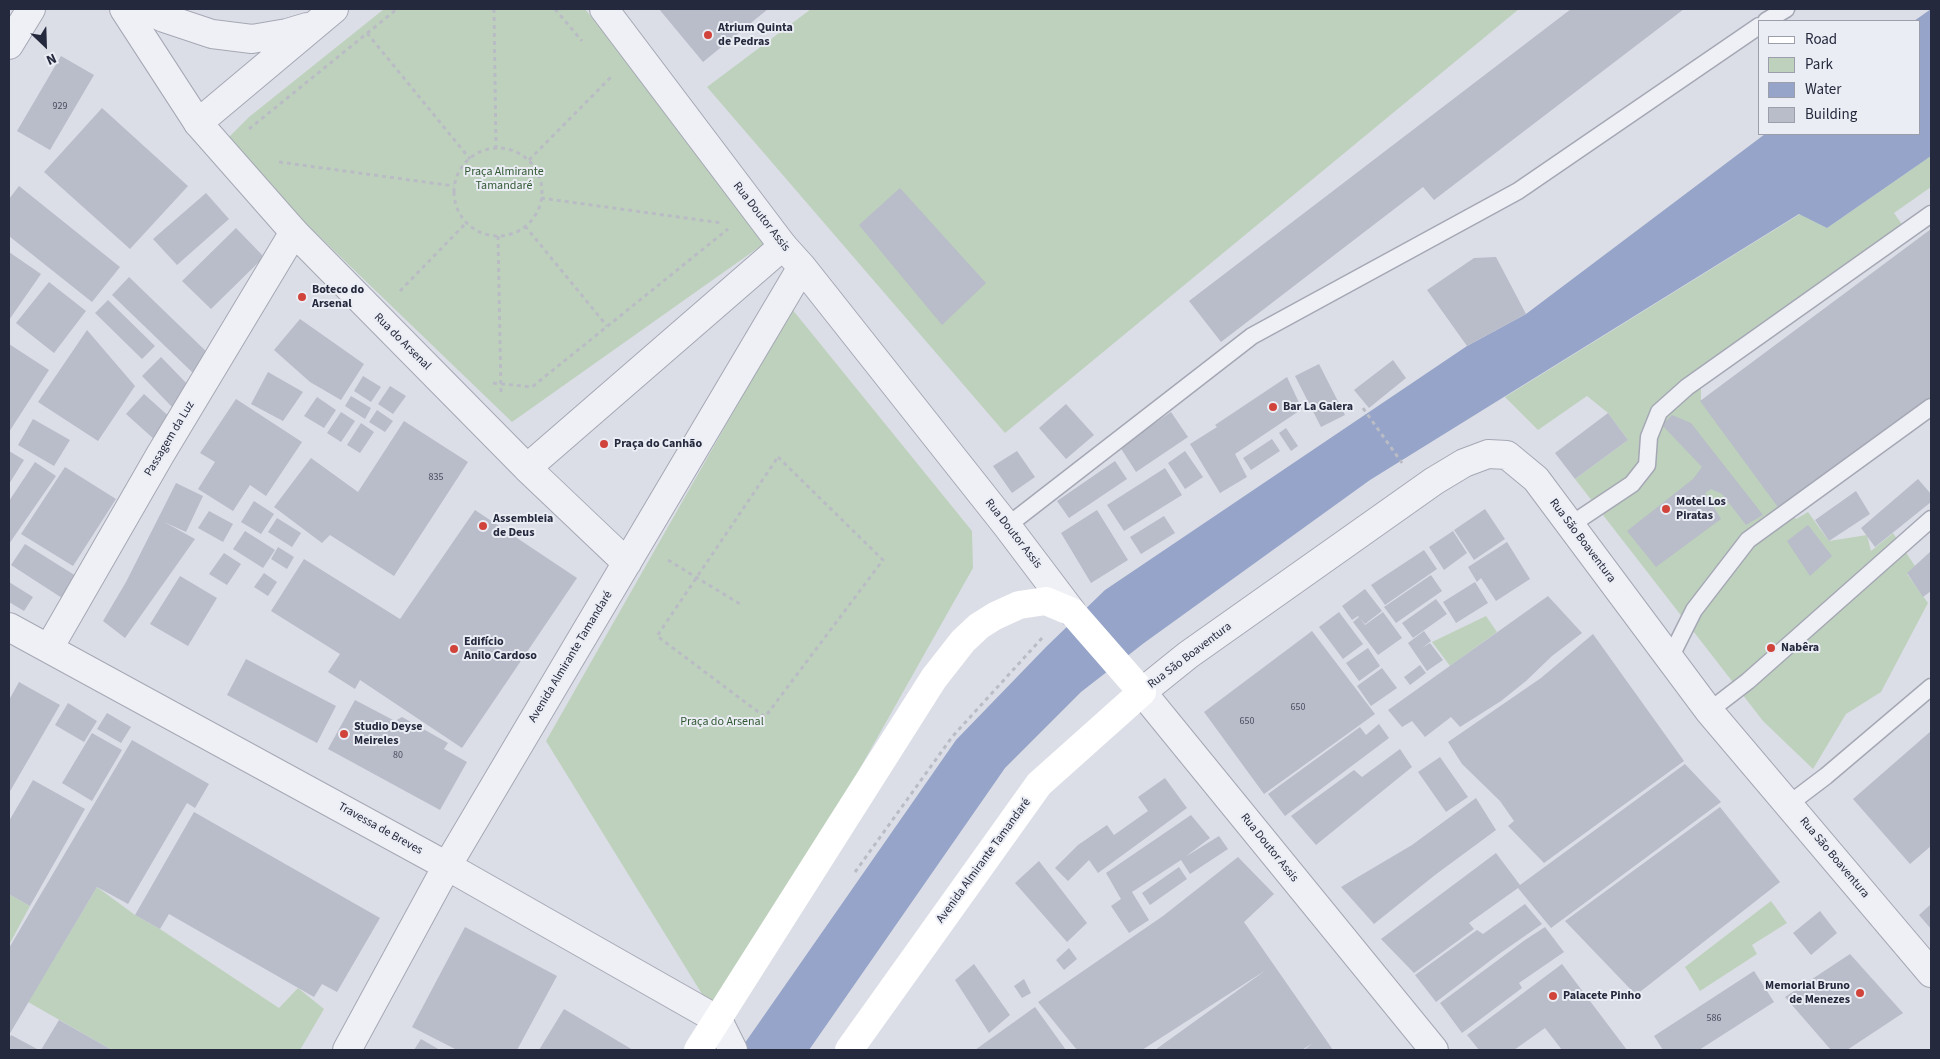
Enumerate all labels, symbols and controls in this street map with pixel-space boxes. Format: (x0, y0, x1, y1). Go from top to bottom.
north arrow (20, 20, 70, 70)
legend (1758, 20, 1920, 135)
place label: Atrium Quinta de Pedras (718, 21, 793, 49)
marker: Atrium Quinta de Pedras (702, 29, 714, 41)
text: Road (1805, 29, 1837, 50)
text: N (43, 48, 59, 70)
text: Park (1805, 54, 1833, 75)
text: Water (1805, 79, 1841, 100)
house number: 929 (53, 101, 67, 113)
text: Building (1805, 104, 1857, 125)
park label: Praça Almirante Tamandaré (464, 165, 544, 193)
street label: Rua Doutor Assis (729, 179, 793, 255)
place label: Boteco do Arsenal (312, 283, 364, 311)
marker: Boteco do Arsenal (296, 291, 308, 303)
street label: Rua do Arsenal (371, 311, 433, 373)
street label: Passagem da Luz (142, 399, 198, 479)
place label: Bar La Galera (1283, 400, 1353, 414)
marker: Bar La Galera (1267, 401, 1279, 413)
place label: Praça do Canhão (614, 437, 702, 451)
marker: Praça do Canhão (598, 438, 610, 450)
house number: 835 (429, 472, 443, 484)
place label: Motel Los Piratas (1676, 495, 1726, 523)
street label: Rua Doutor Assis (981, 496, 1045, 572)
street label: Rua São Boaventura (1546, 496, 1618, 586)
marker: Motel Los Piratas (1660, 503, 1672, 515)
place label: Assembleia de Deus (493, 512, 553, 540)
marker: Assembleia de Deus (477, 520, 489, 532)
street label: Avenida Almirante Tamandaré (526, 589, 616, 725)
street label: Rua São Boaventura (1145, 620, 1235, 692)
place label: Edifício Anilo Cardoso (464, 635, 537, 663)
place label: Nabêra (1781, 641, 1819, 655)
marker: Nabêra (1765, 642, 1777, 654)
marker: Edifício Anilo Cardoso (448, 643, 460, 655)
house number: 650 (1291, 702, 1305, 714)
park label: Praça do Arsenal (680, 715, 764, 729)
house number: 650 (1240, 716, 1254, 728)
place label: Studio Deyse Meireles (354, 720, 423, 748)
marker: Studio Deyse Meireles (338, 728, 350, 740)
house number: 80 (393, 750, 403, 762)
street label: Avenida Almirante Tamandaré (934, 796, 1034, 926)
street label: Travessa de Breves (335, 800, 425, 858)
street label: Rua Doutor Assis (1237, 811, 1301, 885)
street label: Rua São Boaventura (1796, 815, 1872, 901)
place label: Memorial Bruno de Menezes (1765, 979, 1850, 1007)
marker: Memorial Bruno de Menezes (1854, 987, 1866, 999)
place label: Palacete Pinho (1563, 989, 1641, 1003)
marker: Palacete Pinho (1547, 990, 1559, 1002)
house number: 586 (1707, 1013, 1721, 1025)

